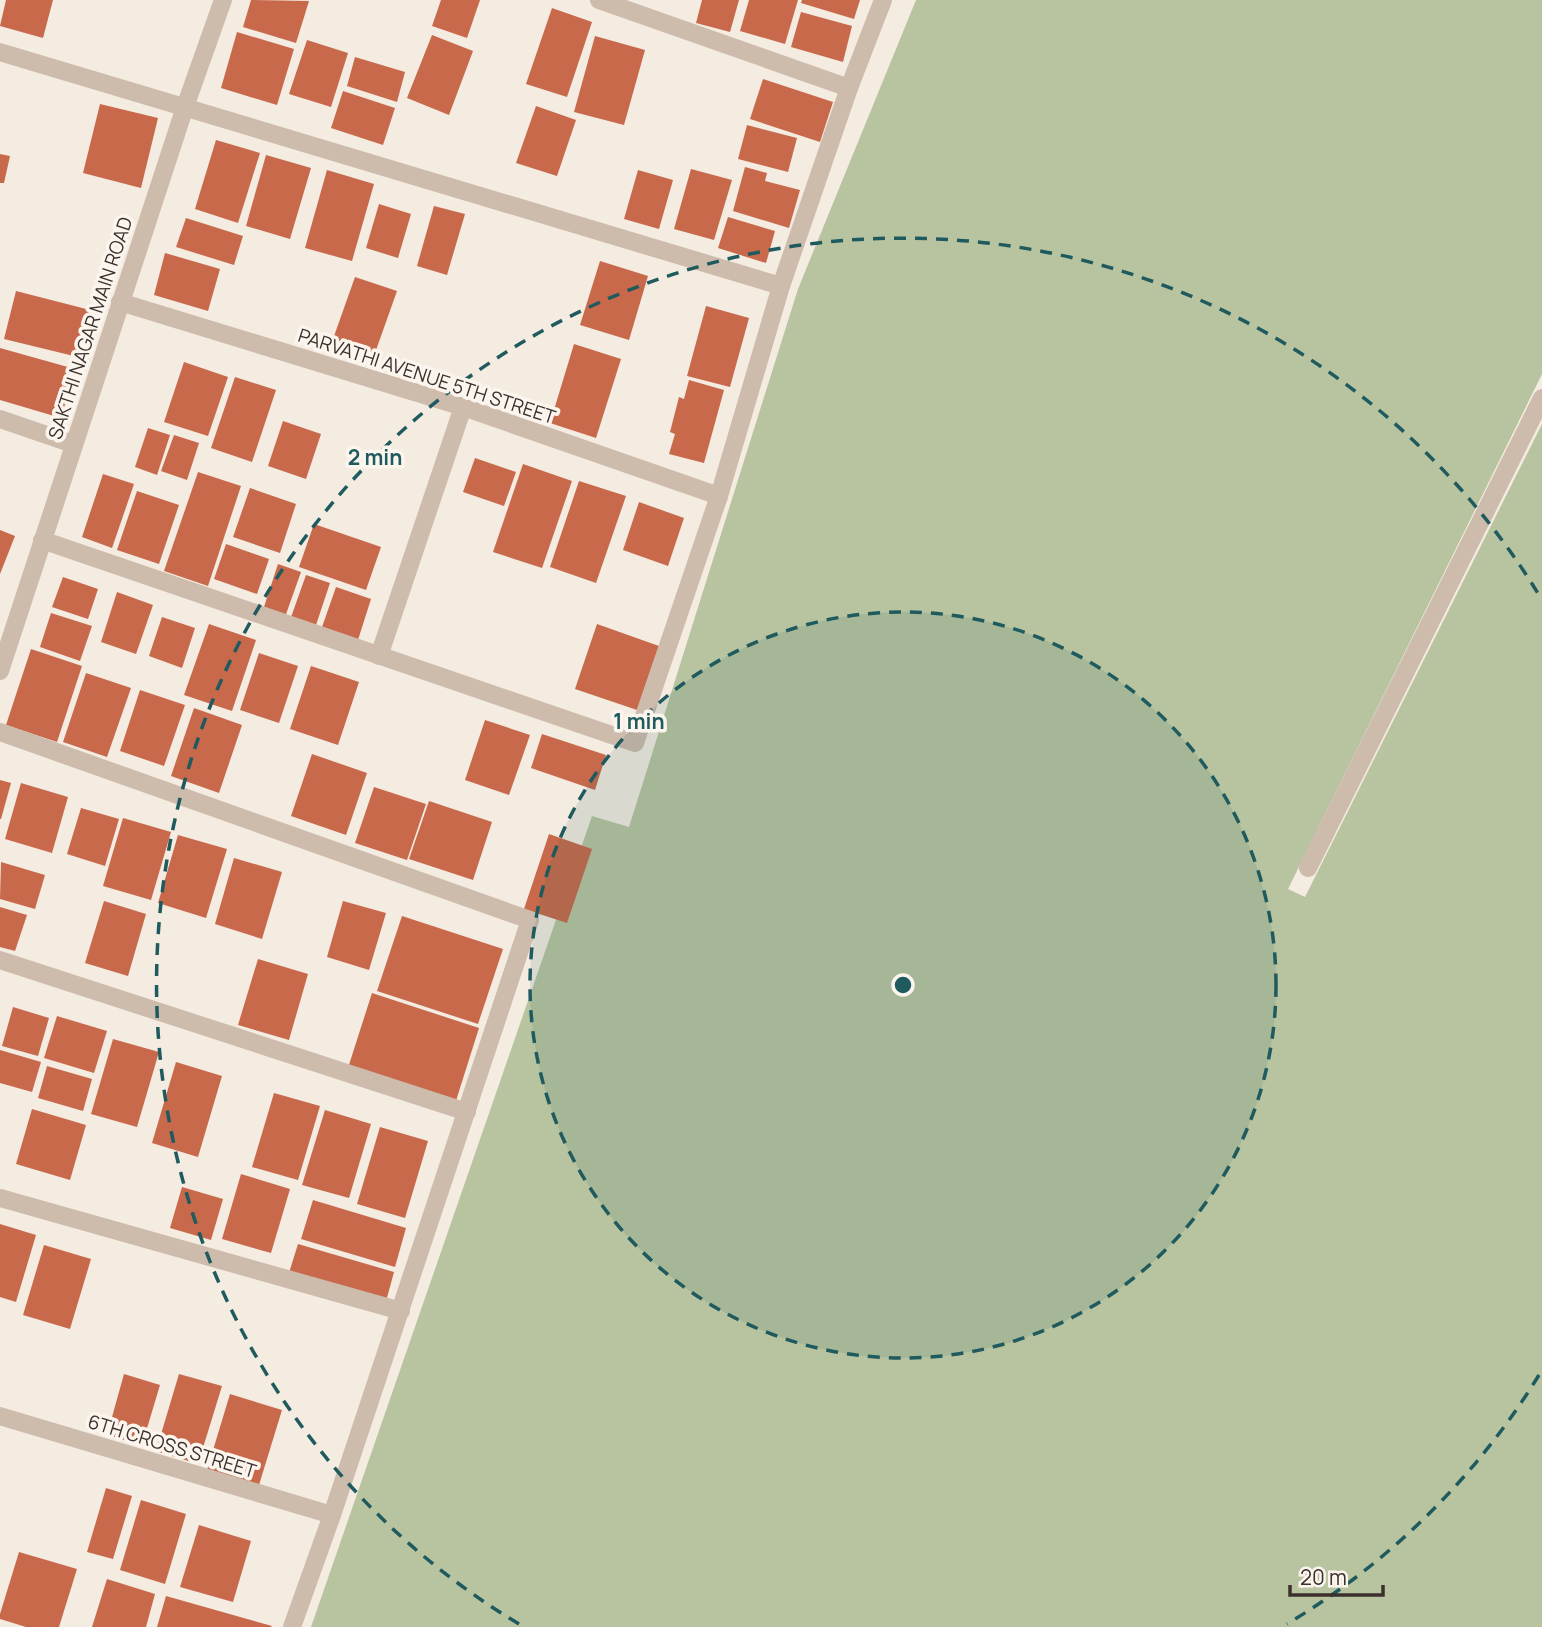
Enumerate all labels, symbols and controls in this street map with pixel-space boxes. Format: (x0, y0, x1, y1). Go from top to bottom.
street label: SAKTHI NAGAR MAIN ROAD (42, 213, 138, 443)
street label: PARVATHI AVENUE 5TH STREET (295, 322, 560, 430)
text: 2 min (348, 443, 402, 471)
text: 1 min (613, 707, 665, 735)
centre of rings (891, 973, 915, 997)
street label: 6TH CROSS STREET (85, 1408, 260, 1484)
scale bar (1290, 1554, 1383, 1598)
text: 20 m (1300, 1563, 1347, 1591)

